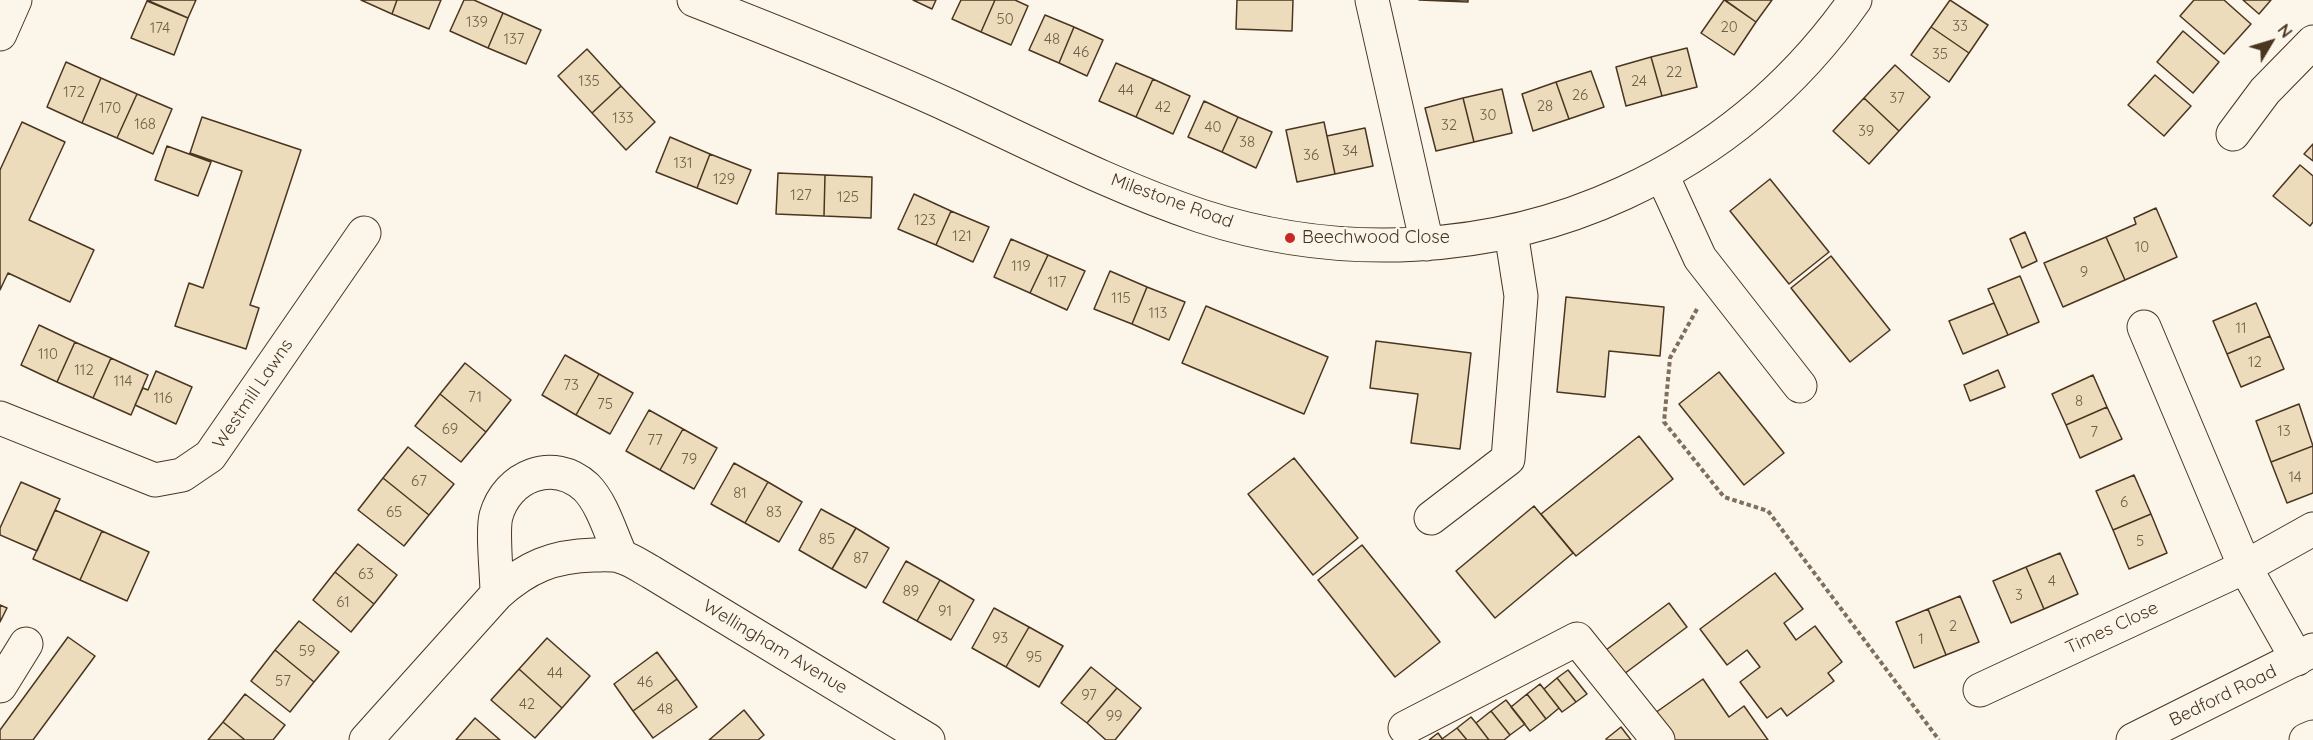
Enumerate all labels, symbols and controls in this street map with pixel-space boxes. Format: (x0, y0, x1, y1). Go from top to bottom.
house number: 50 (996, 10, 1014, 28)
north arrow (2241, 12, 2301, 72)
house number: 139 (466, 13, 488, 31)
house number: 33 (1952, 17, 1968, 35)
house number: 20 (1720, 18, 1738, 36)
house number: 174 (150, 19, 170, 37)
text: N (2274, 20, 2297, 42)
house number: 137 (503, 30, 525, 48)
house number: 48 (1044, 30, 1060, 48)
house number: 46 (1073, 43, 1089, 61)
house number: 35 (1932, 45, 1948, 63)
house number: 22 (1666, 63, 1682, 81)
house number: 135 (578, 72, 600, 90)
house number: 24 (1631, 72, 1647, 90)
house number: 44 (1118, 81, 1134, 99)
house number: 172 (63, 83, 85, 101)
house number: 26 (1572, 86, 1588, 104)
house number: 37 (1889, 89, 1905, 107)
house number: 28 (1537, 97, 1553, 115)
house number: 42 (1155, 98, 1171, 116)
house number: 170 (99, 99, 121, 117)
house number: 30 (1480, 106, 1496, 124)
house number: 133 (612, 109, 634, 127)
house number: 168 (134, 115, 156, 133)
house number: 32 (1441, 116, 1457, 134)
house number: 40 (1205, 118, 1221, 136)
house number: 39 (1858, 122, 1874, 140)
house number: 38 (1239, 133, 1255, 151)
house number: 34 (1342, 142, 1358, 160)
house number: 36 (1303, 146, 1319, 164)
house number: 131 (674, 154, 692, 172)
street label: Milestone Road (1108, 169, 1236, 233)
house number: 129 (713, 170, 735, 188)
house number: 127 (790, 186, 812, 204)
house number: 125 (837, 188, 859, 206)
house number: 123 (914, 211, 936, 229)
house number: 121 (952, 227, 972, 245)
place label: Beechwood Close (1302, 227, 1450, 249)
marker: Beechwood Close (1283, 231, 1297, 245)
house number: 10 (2135, 238, 2149, 256)
house number: 119 (1011, 257, 1031, 275)
house number: 9 (2080, 263, 2088, 281)
house number: 117 (1048, 273, 1066, 291)
house number: 115 (1111, 289, 1131, 307)
house number: 113 (1149, 304, 1167, 322)
house number: 11 (2235, 319, 2247, 337)
street label: Westmill Lawns (208, 335, 298, 453)
house number: 110 (38, 345, 58, 363)
house number: 12 (2248, 353, 2262, 371)
house number: 112 (74, 361, 94, 379)
house number: 114 (114, 372, 132, 390)
house number: 73 (563, 376, 579, 394)
house number: 71 (468, 388, 482, 406)
house number: 116 (153, 389, 173, 407)
house number: 8 (2075, 392, 2083, 410)
house number: 75 (597, 395, 613, 413)
house number: 69 (442, 420, 458, 438)
house number: 13 (2277, 422, 2291, 440)
house number: 7 (2090, 423, 2098, 441)
house number: 77 (647, 431, 663, 449)
house number: 79 (681, 450, 697, 468)
house number: 14 (2288, 468, 2302, 486)
house number: 67 (411, 472, 427, 490)
house number: 81 (733, 484, 747, 502)
house number: 6 (2120, 493, 2128, 511)
house number: 65 (386, 503, 402, 521)
house number: 83 (766, 503, 782, 521)
house number: 85 (819, 530, 835, 548)
house number: 5 (2136, 532, 2144, 550)
house number: 87 (853, 549, 869, 567)
house number: 63 (358, 565, 374, 583)
house number: 4 (2048, 572, 2056, 590)
house number: 89 (903, 582, 919, 600)
house number: 3 (2015, 586, 2023, 604)
house number: 61 (336, 593, 350, 611)
street label: Wellingham Avenue (699, 595, 851, 699)
street label: Times Close (2062, 597, 2162, 659)
house number: 91 (938, 602, 952, 620)
house number: 2 (1949, 617, 1957, 635)
house number: 93 (992, 629, 1008, 647)
house number: 1 (1918, 630, 1924, 648)
house number: 59 (299, 642, 315, 660)
house number: 95 (1026, 648, 1042, 666)
street label: Bedford Road (2166, 661, 2280, 731)
house number: 44 (547, 664, 563, 682)
house number: 57 (275, 672, 291, 690)
house number: 46 (637, 673, 653, 691)
house number: 97 (1081, 686, 1097, 704)
house number: 42 (519, 695, 535, 713)
house number: 48 (657, 700, 673, 718)
house number: 99 (1106, 707, 1122, 725)

